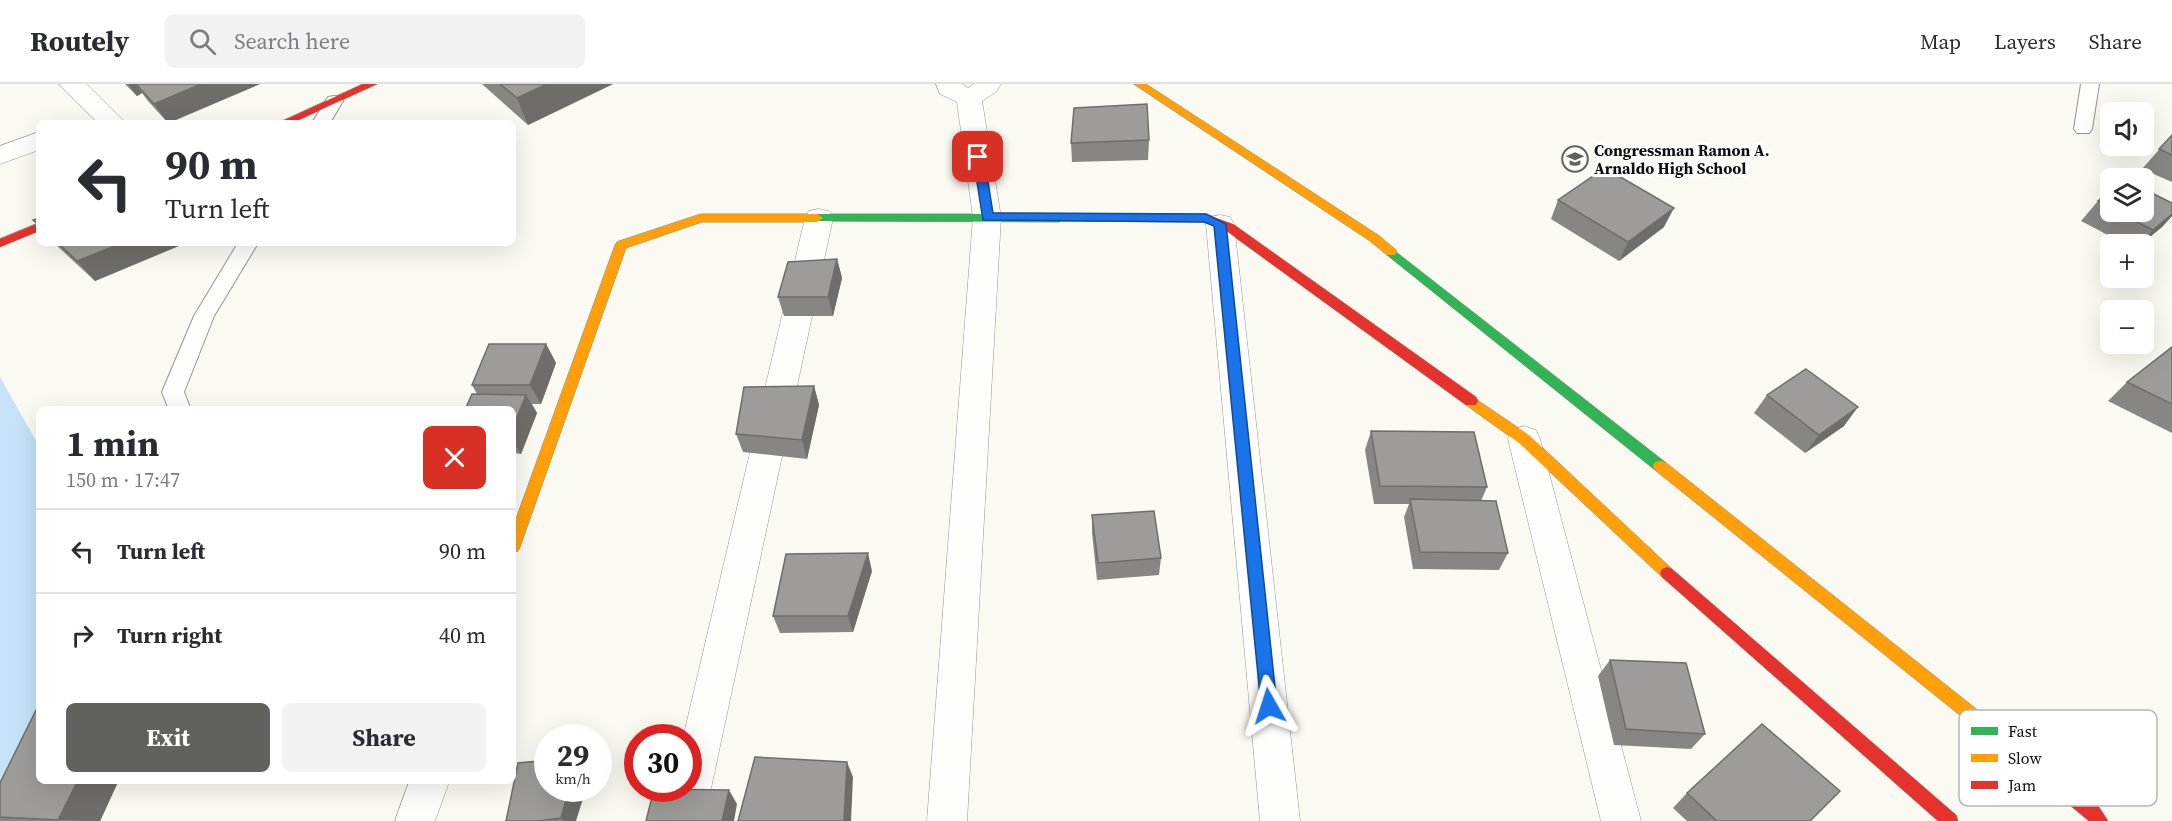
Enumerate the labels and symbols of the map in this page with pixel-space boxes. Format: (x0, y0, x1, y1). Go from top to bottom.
pin (952, 131, 1003, 182)
place label: Congressman Ramon A. Arnaldo High School (1594, 139, 1769, 179)
school or university icon: Congressman Ramon A. Arnaldo High School (1560, 144, 1590, 174)
position arrow (1237, 674, 1301, 738)
legend (1959, 710, 2157, 806)
text: Fast (2008, 720, 2038, 742)
speed limit sign: 30 (624, 724, 702, 802)
text: Slow (2008, 747, 2043, 769)
text: Jam (2007, 774, 2036, 796)

